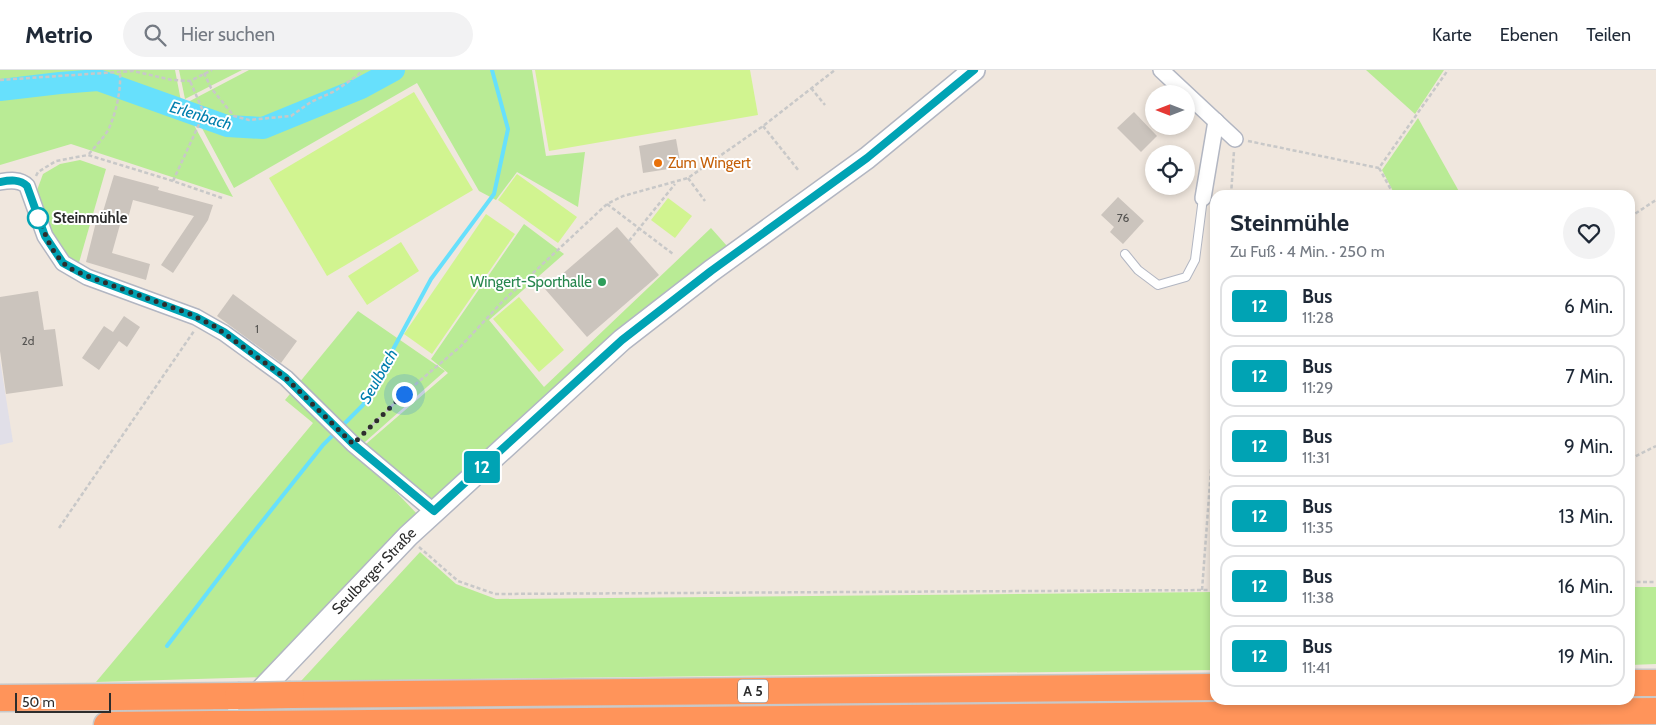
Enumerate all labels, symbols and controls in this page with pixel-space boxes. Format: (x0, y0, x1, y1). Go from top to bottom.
search box (123, 12, 473, 57)
text: Metrio (25, 20, 93, 49)
icon: search (141, 21, 169, 49)
text: Hier suchen (181, 23, 275, 46)
text: Karte (1432, 24, 1472, 46)
text: Ebenen (1500, 24, 1558, 46)
text: Teilen (1586, 24, 1631, 46)
north arrow (1145, 85, 1195, 135)
map controls (1145, 85, 1195, 195)
water label: Erlenbach (167, 97, 234, 134)
button: locate (1145, 145, 1195, 195)
place label: Zum Wingert (668, 154, 751, 172)
marker: Zum Wingert (652, 157, 664, 169)
marker: Steinmühle (27, 207, 49, 229)
button: heart (1563, 207, 1615, 259)
text: Steinmühle (1230, 208, 1349, 237)
place label: Steinmühle (53, 209, 128, 227)
house number: 76 (1117, 210, 1129, 225)
text: Zu Fuß · 4 Min. · 250 m (1230, 242, 1385, 261)
place label: Wingert-Sporthalle (470, 273, 592, 291)
marker: Wingert-Sporthalle (596, 276, 608, 288)
text: Bus (1302, 285, 1332, 308)
text: 12 (1251, 295, 1268, 317)
text: 6 Min. (1564, 295, 1613, 318)
text: 11:28 (1302, 308, 1334, 327)
house number: 1 (255, 321, 259, 336)
house number: 2d (22, 333, 34, 348)
water label: Seulbach (355, 346, 401, 407)
text: Bus (1302, 355, 1332, 378)
text: 12 (1251, 365, 1268, 387)
text: 7 Min. (1565, 365, 1613, 388)
text: 11:29 (1302, 378, 1333, 397)
your location (392, 382, 417, 407)
text: Bus (1302, 425, 1332, 448)
text: 12 (1251, 435, 1268, 457)
text: 9 Min. (1564, 435, 1613, 458)
text: 11:31 (1302, 448, 1330, 467)
line badge: 12 (460, 451, 504, 483)
text: 12 (474, 456, 490, 478)
text: Bus (1302, 495, 1332, 518)
text: 12 (1251, 505, 1268, 527)
text: 13 Min. (1558, 505, 1613, 528)
text: 11:35 (1302, 518, 1333, 537)
street label: Seulberger Straße (328, 524, 420, 618)
text: Bus (1302, 565, 1332, 588)
text: 12 (1251, 575, 1268, 597)
text: 16 Min. (1558, 575, 1613, 598)
text: 11:38 (1302, 588, 1334, 607)
text: Bus (1302, 635, 1332, 658)
text: 12 (1251, 645, 1268, 667)
text: 19 Min. (1558, 645, 1613, 668)
text: 11:41 (1302, 658, 1330, 677)
road number: A 5 (738, 680, 768, 702)
scale bar (15, 690, 111, 713)
text: 50 m (22, 693, 55, 711)

